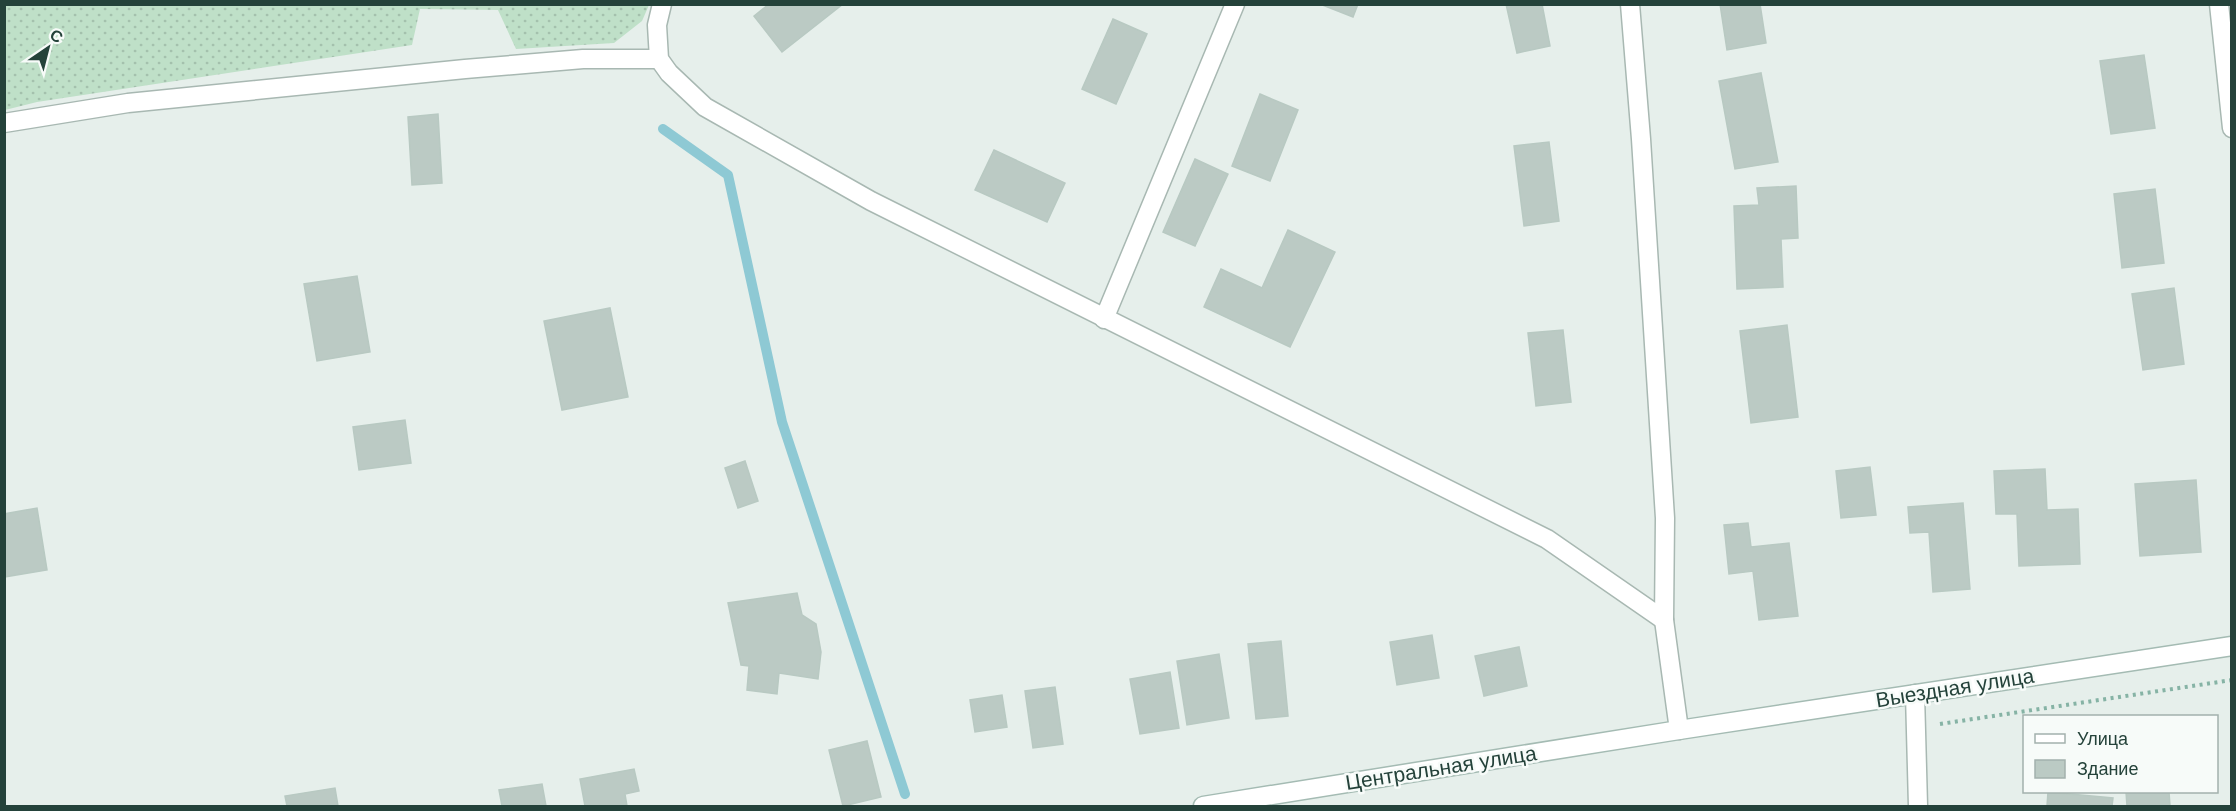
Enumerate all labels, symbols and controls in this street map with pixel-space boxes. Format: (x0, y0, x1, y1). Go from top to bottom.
north arrow (18, 18, 78, 78)
text: С (47, 26, 66, 47)
street label: Выездная улица (1874, 664, 2036, 711)
legend (2023, 715, 2218, 793)
text: Улица (2077, 729, 2129, 749)
street label: Центральная улица (1344, 741, 1538, 794)
text: Здание (2077, 759, 2138, 779)

